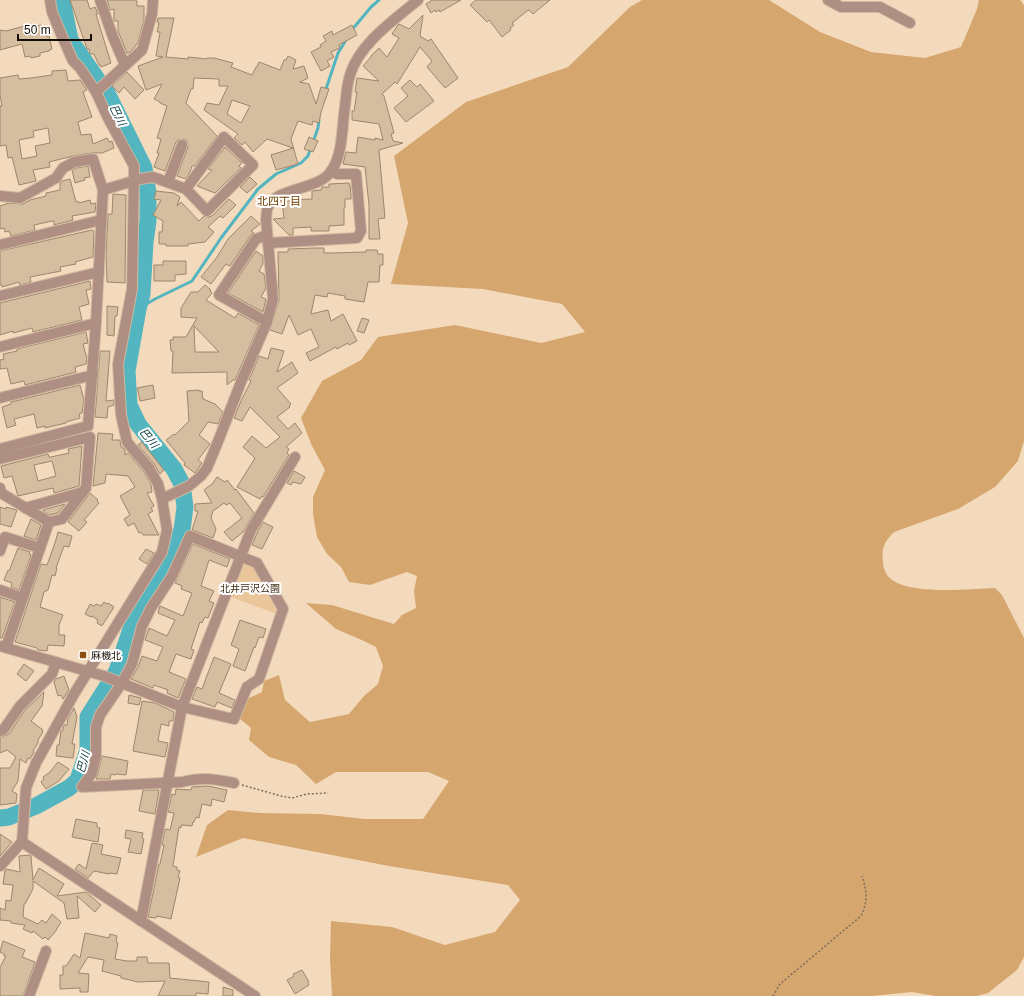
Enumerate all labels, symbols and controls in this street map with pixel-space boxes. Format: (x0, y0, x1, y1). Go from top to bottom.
scale bar (18, 16, 91, 42)
text: 50 m (24, 23, 51, 37)
water label: 巴川 (108, 102, 129, 128)
district label: 北四丁目 (257, 195, 301, 207)
water label: 巴川 (137, 426, 161, 451)
park label: 北井戸沢公園 (220, 583, 280, 594)
marker: 麻機北 (78, 650, 88, 660)
place label: 麻機北 (91, 650, 121, 661)
water label: 巴川 (74, 749, 92, 774)

